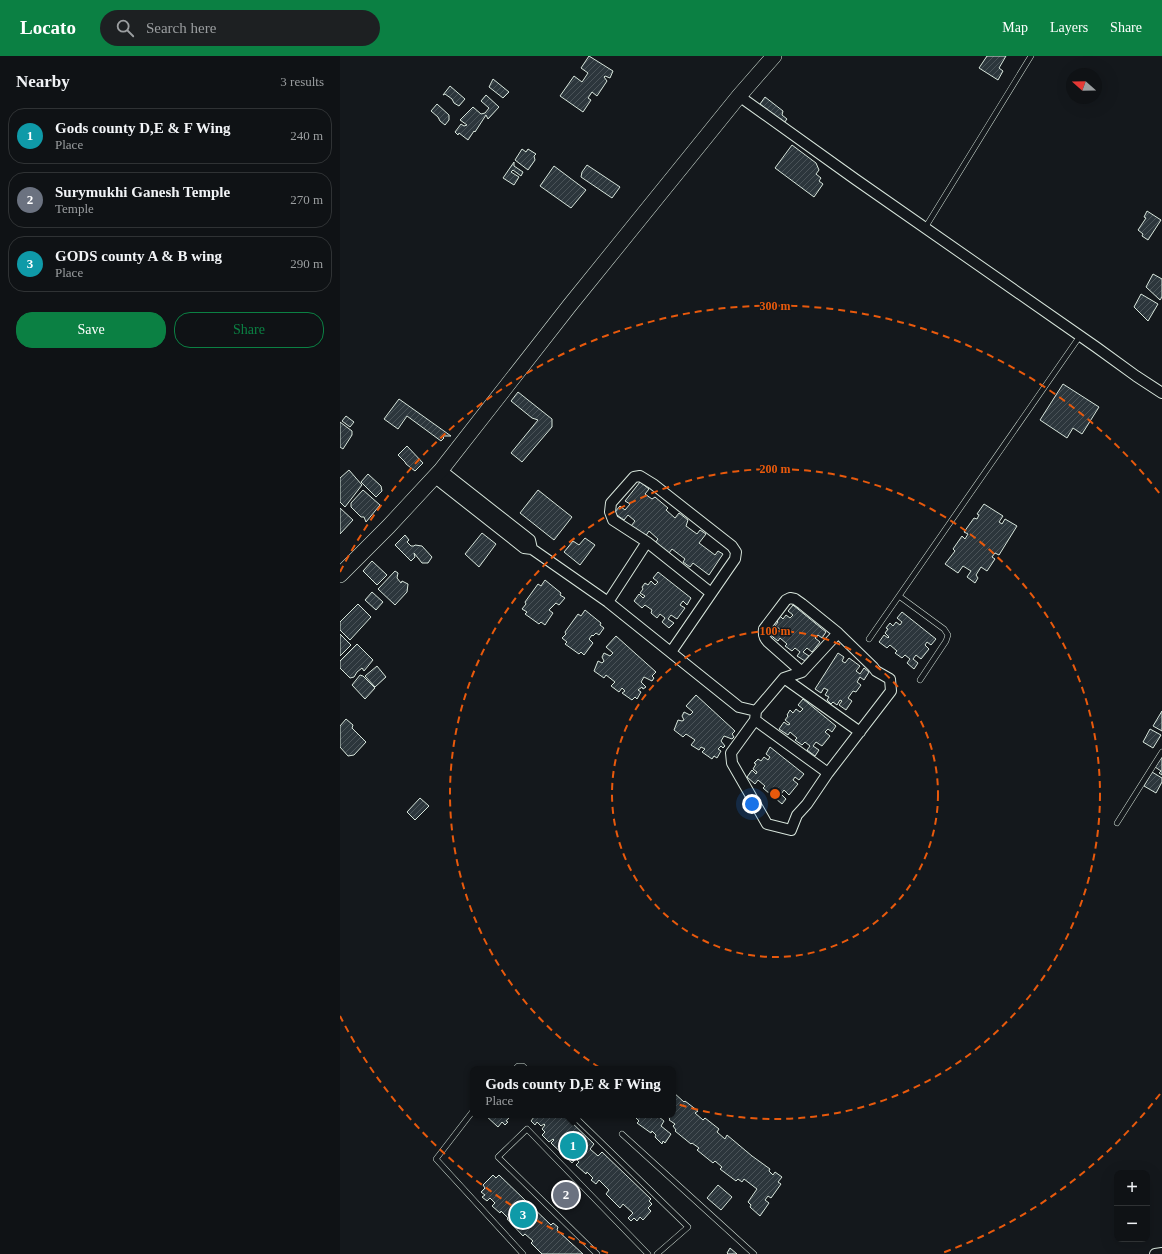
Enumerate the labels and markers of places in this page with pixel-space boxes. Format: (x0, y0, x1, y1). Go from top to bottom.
centre of rings (768, 787, 782, 801)
pin: 1 (560, 1131, 586, 1161)
pin: 2 (553, 1180, 579, 1210)
pin: 3 (510, 1200, 536, 1230)

